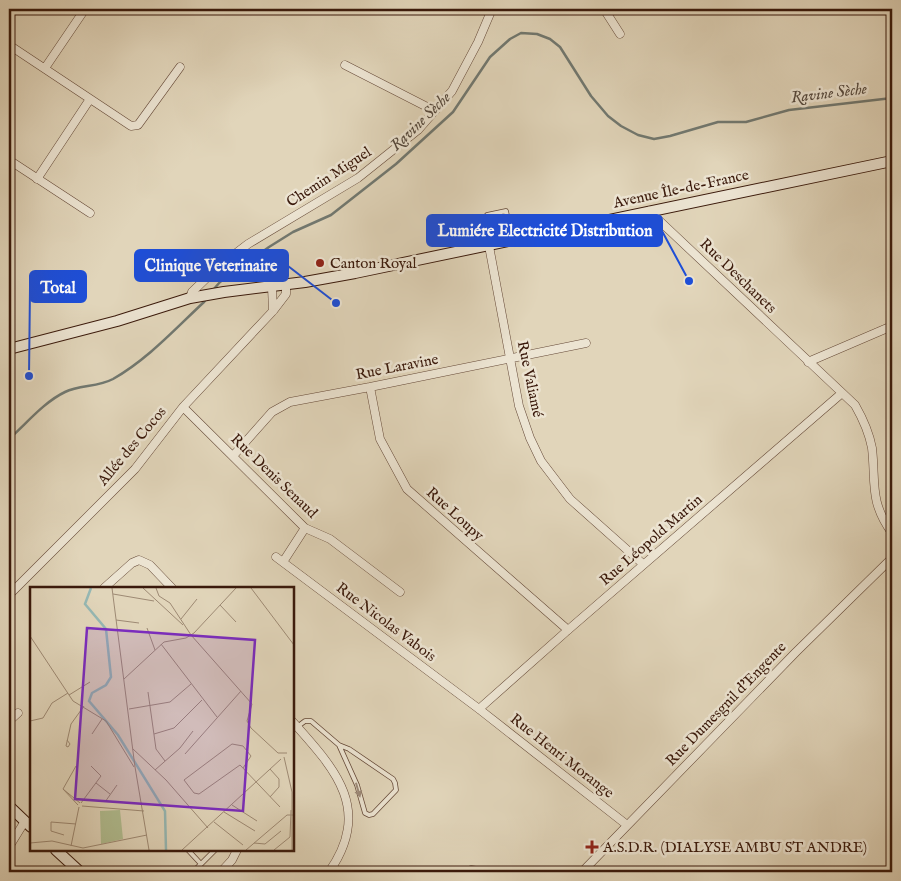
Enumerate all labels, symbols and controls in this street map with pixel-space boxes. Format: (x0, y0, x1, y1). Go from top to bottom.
water label: Ravine Sèche (790, 79, 869, 109)
water label: Ravine Sèche (387, 88, 456, 156)
street label: Chemin Miguel (283, 142, 376, 212)
street label: Avenue Île-de-France (611, 165, 751, 213)
callout: Lumiére Electricité Distribution (427, 215, 662, 246)
text: Lumiére Electricité Distribution (438, 222, 653, 242)
street label: Rue Deschanets (696, 235, 780, 317)
callout: Clinique Veterinaire (135, 250, 288, 281)
place label: Canton Royal (330, 254, 418, 273)
text: Clinique Veterinaire (145, 257, 278, 277)
marker: Canton Royal (314, 257, 326, 269)
callout: Total (30, 271, 86, 302)
text: Total (39, 279, 76, 299)
street label: Rue Valiamé (513, 339, 547, 419)
street label: Rue Laravine (354, 350, 440, 384)
street label: Allée des Cocos (93, 403, 171, 490)
street label: Rue Denis Senaud (227, 430, 322, 523)
street label: Rue Loupy (422, 483, 488, 545)
street label: Rue Léopold Martin (596, 490, 706, 590)
street label: Rue Nicolas Vabois (332, 578, 440, 666)
inset map (30, 587, 294, 851)
street label: Rue Dumesgnil d'Engente (662, 638, 790, 770)
street label: Rue Henri Morange (506, 710, 618, 803)
one-way arrow (355, 782, 363, 797)
place label: A.S.D.R. (DIALYSE AMBU ST ANDRE) (602, 838, 867, 857)
marker: A.S.D.R. (DIALYSE AMBU ST ANDRE) (585, 840, 599, 854)

